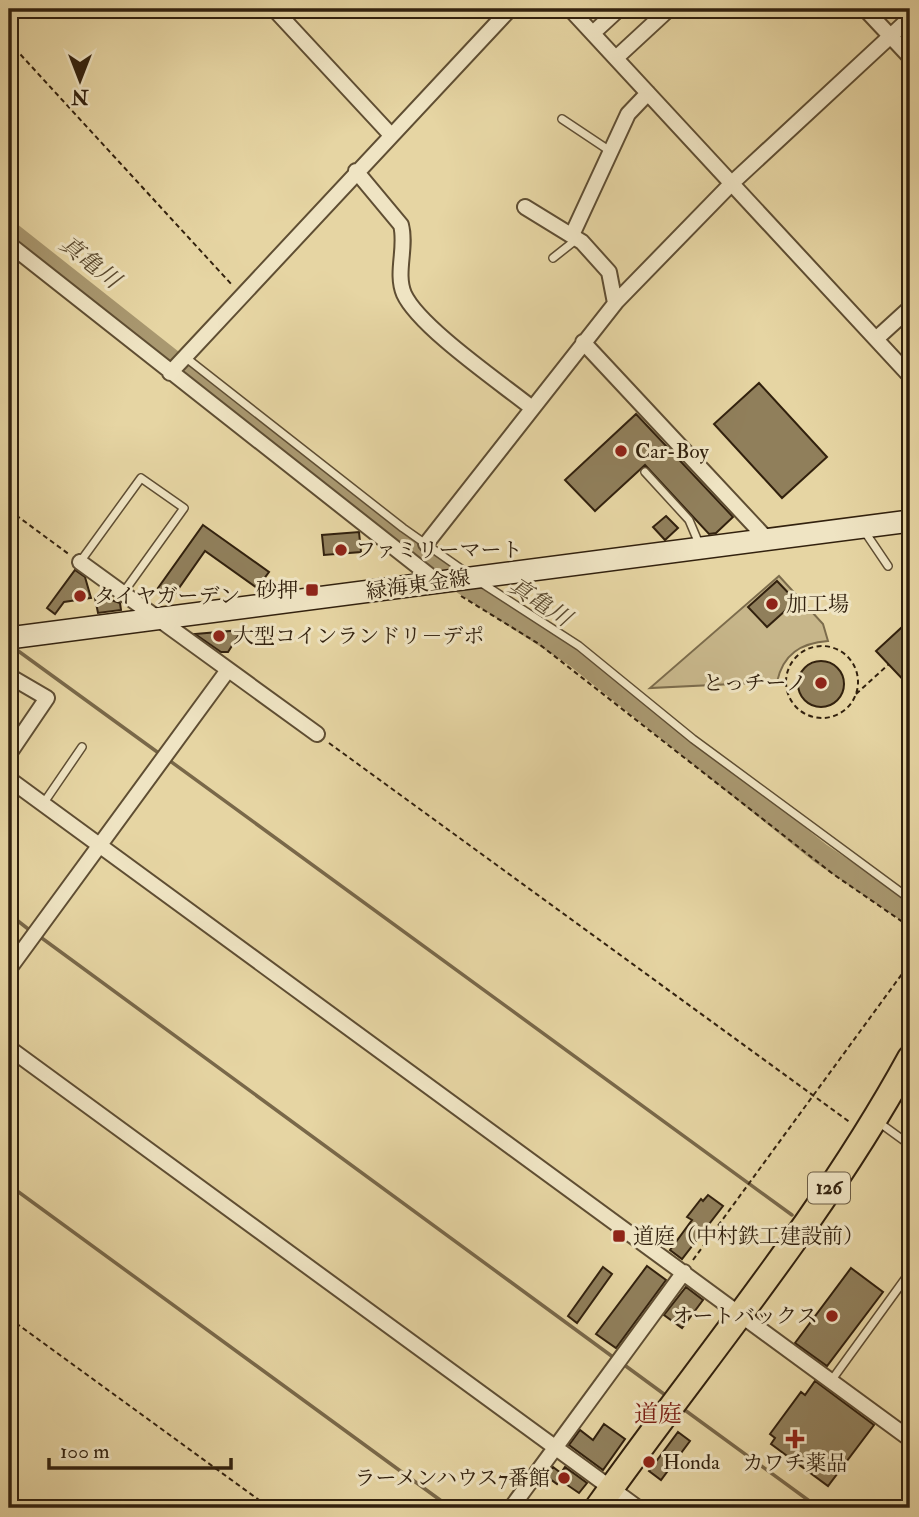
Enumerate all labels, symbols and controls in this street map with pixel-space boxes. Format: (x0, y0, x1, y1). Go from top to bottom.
north arrow (46, 46, 116, 116)
text: N (71, 84, 90, 108)
water label: 真亀川 (54, 229, 128, 297)
place label: Car-Boy (635, 438, 709, 465)
marker: Car-Boy (613, 443, 629, 459)
place label: ファミリーマート (355, 537, 523, 564)
marker: ファミリーマート (333, 542, 349, 558)
street label: 緑海東金線 (364, 564, 472, 606)
water label: 真亀川 (503, 571, 579, 635)
place label: 砂押 (256, 577, 298, 604)
marker: 砂押 (304, 582, 320, 598)
place label: タイヤガーデン (94, 583, 240, 610)
marker: タイヤガーデン (72, 588, 88, 604)
place label: 加工場 (786, 591, 849, 618)
marker: 加工場 (764, 596, 780, 612)
place label: 大型コインランドリ－デポ (233, 623, 484, 650)
marker: 大型コインランドリ－デポ (211, 628, 227, 644)
place label: とっチーノ (703, 670, 807, 697)
marker: とっチーノ (813, 675, 829, 691)
road number: 126 (808, 1172, 850, 1204)
place label: 道庭（中村鉄工建設前） (633, 1223, 864, 1250)
marker: 道庭（中村鉄工建設前） (611, 1228, 627, 1244)
place label: オートバックス (672, 1303, 818, 1330)
marker: オートバックス (824, 1308, 840, 1324)
district label: 道庭 (634, 1399, 682, 1430)
scale bar (49, 1426, 231, 1470)
marker: カワチ薬品 (787, 1431, 803, 1447)
text: 100 m (60, 1438, 110, 1465)
place label: Honda (663, 1449, 720, 1476)
place label: カワチ薬品 (743, 1450, 848, 1477)
marker: Honda (641, 1454, 657, 1470)
place label: ラーメンハウス7番館 (355, 1465, 550, 1492)
marker: ラーメンハウス7番館 (556, 1470, 572, 1486)

